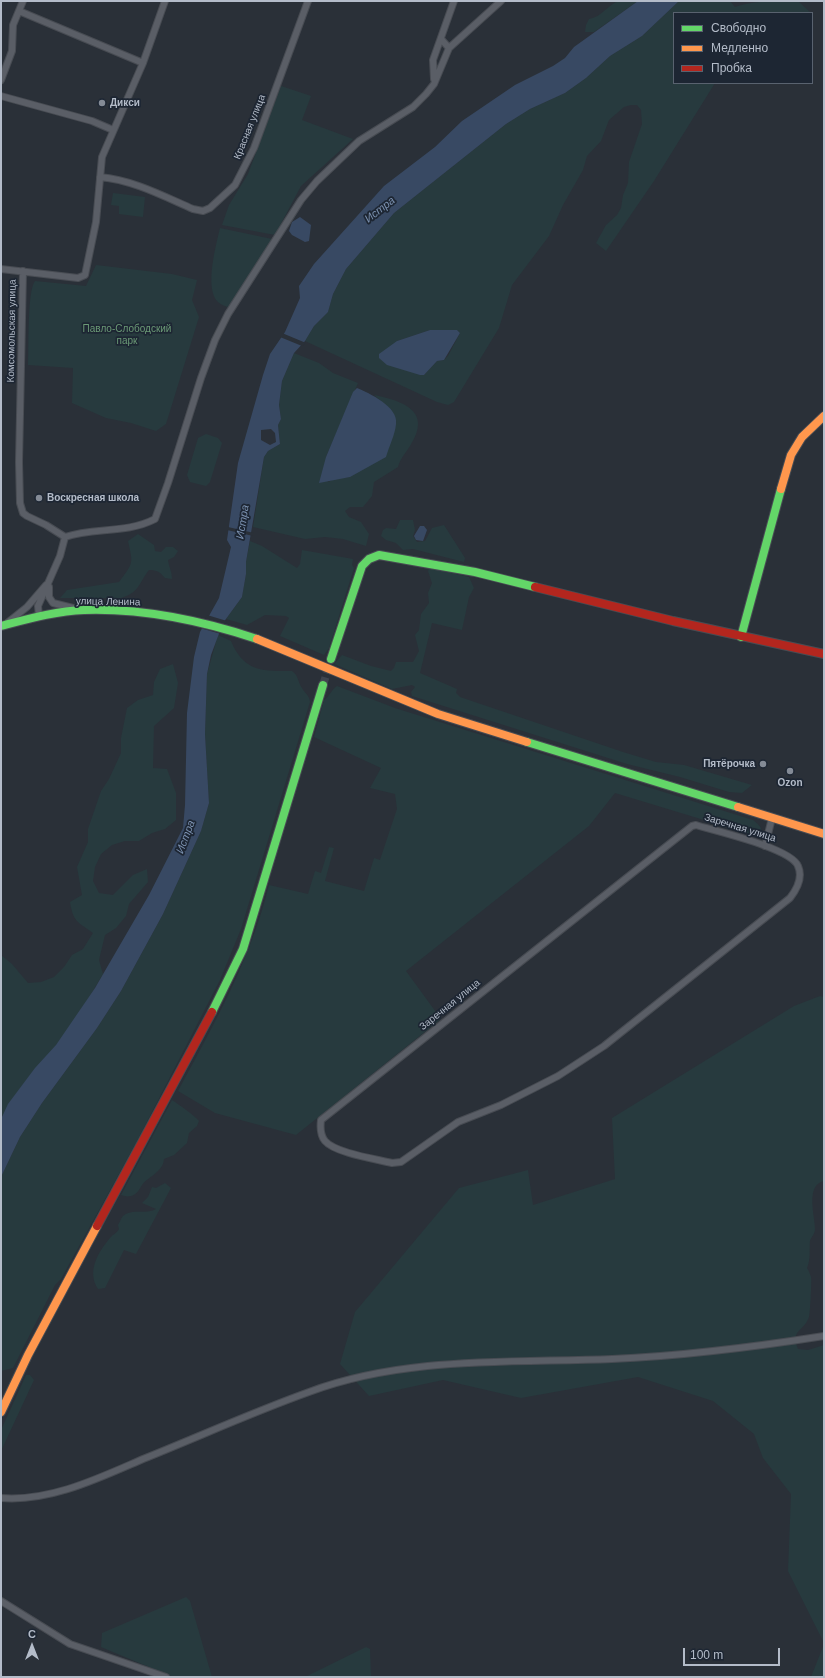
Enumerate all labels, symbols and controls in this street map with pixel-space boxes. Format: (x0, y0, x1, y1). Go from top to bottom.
legend (673, 12, 813, 84)
text: Свободно (711, 21, 766, 35)
text: Медленно (711, 41, 768, 55)
text: Пробка (711, 61, 752, 75)
street label: Красная улица (232, 93, 268, 161)
place label: Дикси (110, 97, 140, 109)
marker: Дикси (97, 98, 107, 108)
water label: Истра (362, 194, 398, 226)
street label: Комсомольская улица (5, 279, 19, 383)
park label: Павло-Слободский парк (83, 323, 171, 346)
place label: Воскресная школа (47, 492, 139, 504)
marker: Воскресная школа (34, 493, 44, 503)
water label: Истра (234, 504, 252, 540)
street label: улица Ленина (76, 595, 140, 609)
place label: Пятёрочка (703, 758, 755, 770)
marker: Пятёрочка (758, 759, 768, 769)
marker: Ozon (785, 766, 795, 776)
place label: Ozon (778, 777, 802, 789)
street label: Заречная улица (703, 811, 777, 845)
water label: Истра (174, 818, 198, 856)
street label: Заречная улица (417, 977, 483, 1033)
north arrow (12, 1626, 52, 1666)
text: С (28, 1628, 36, 1640)
scale bar (685, 1640, 782, 1666)
text: 100 m (690, 1648, 723, 1662)

